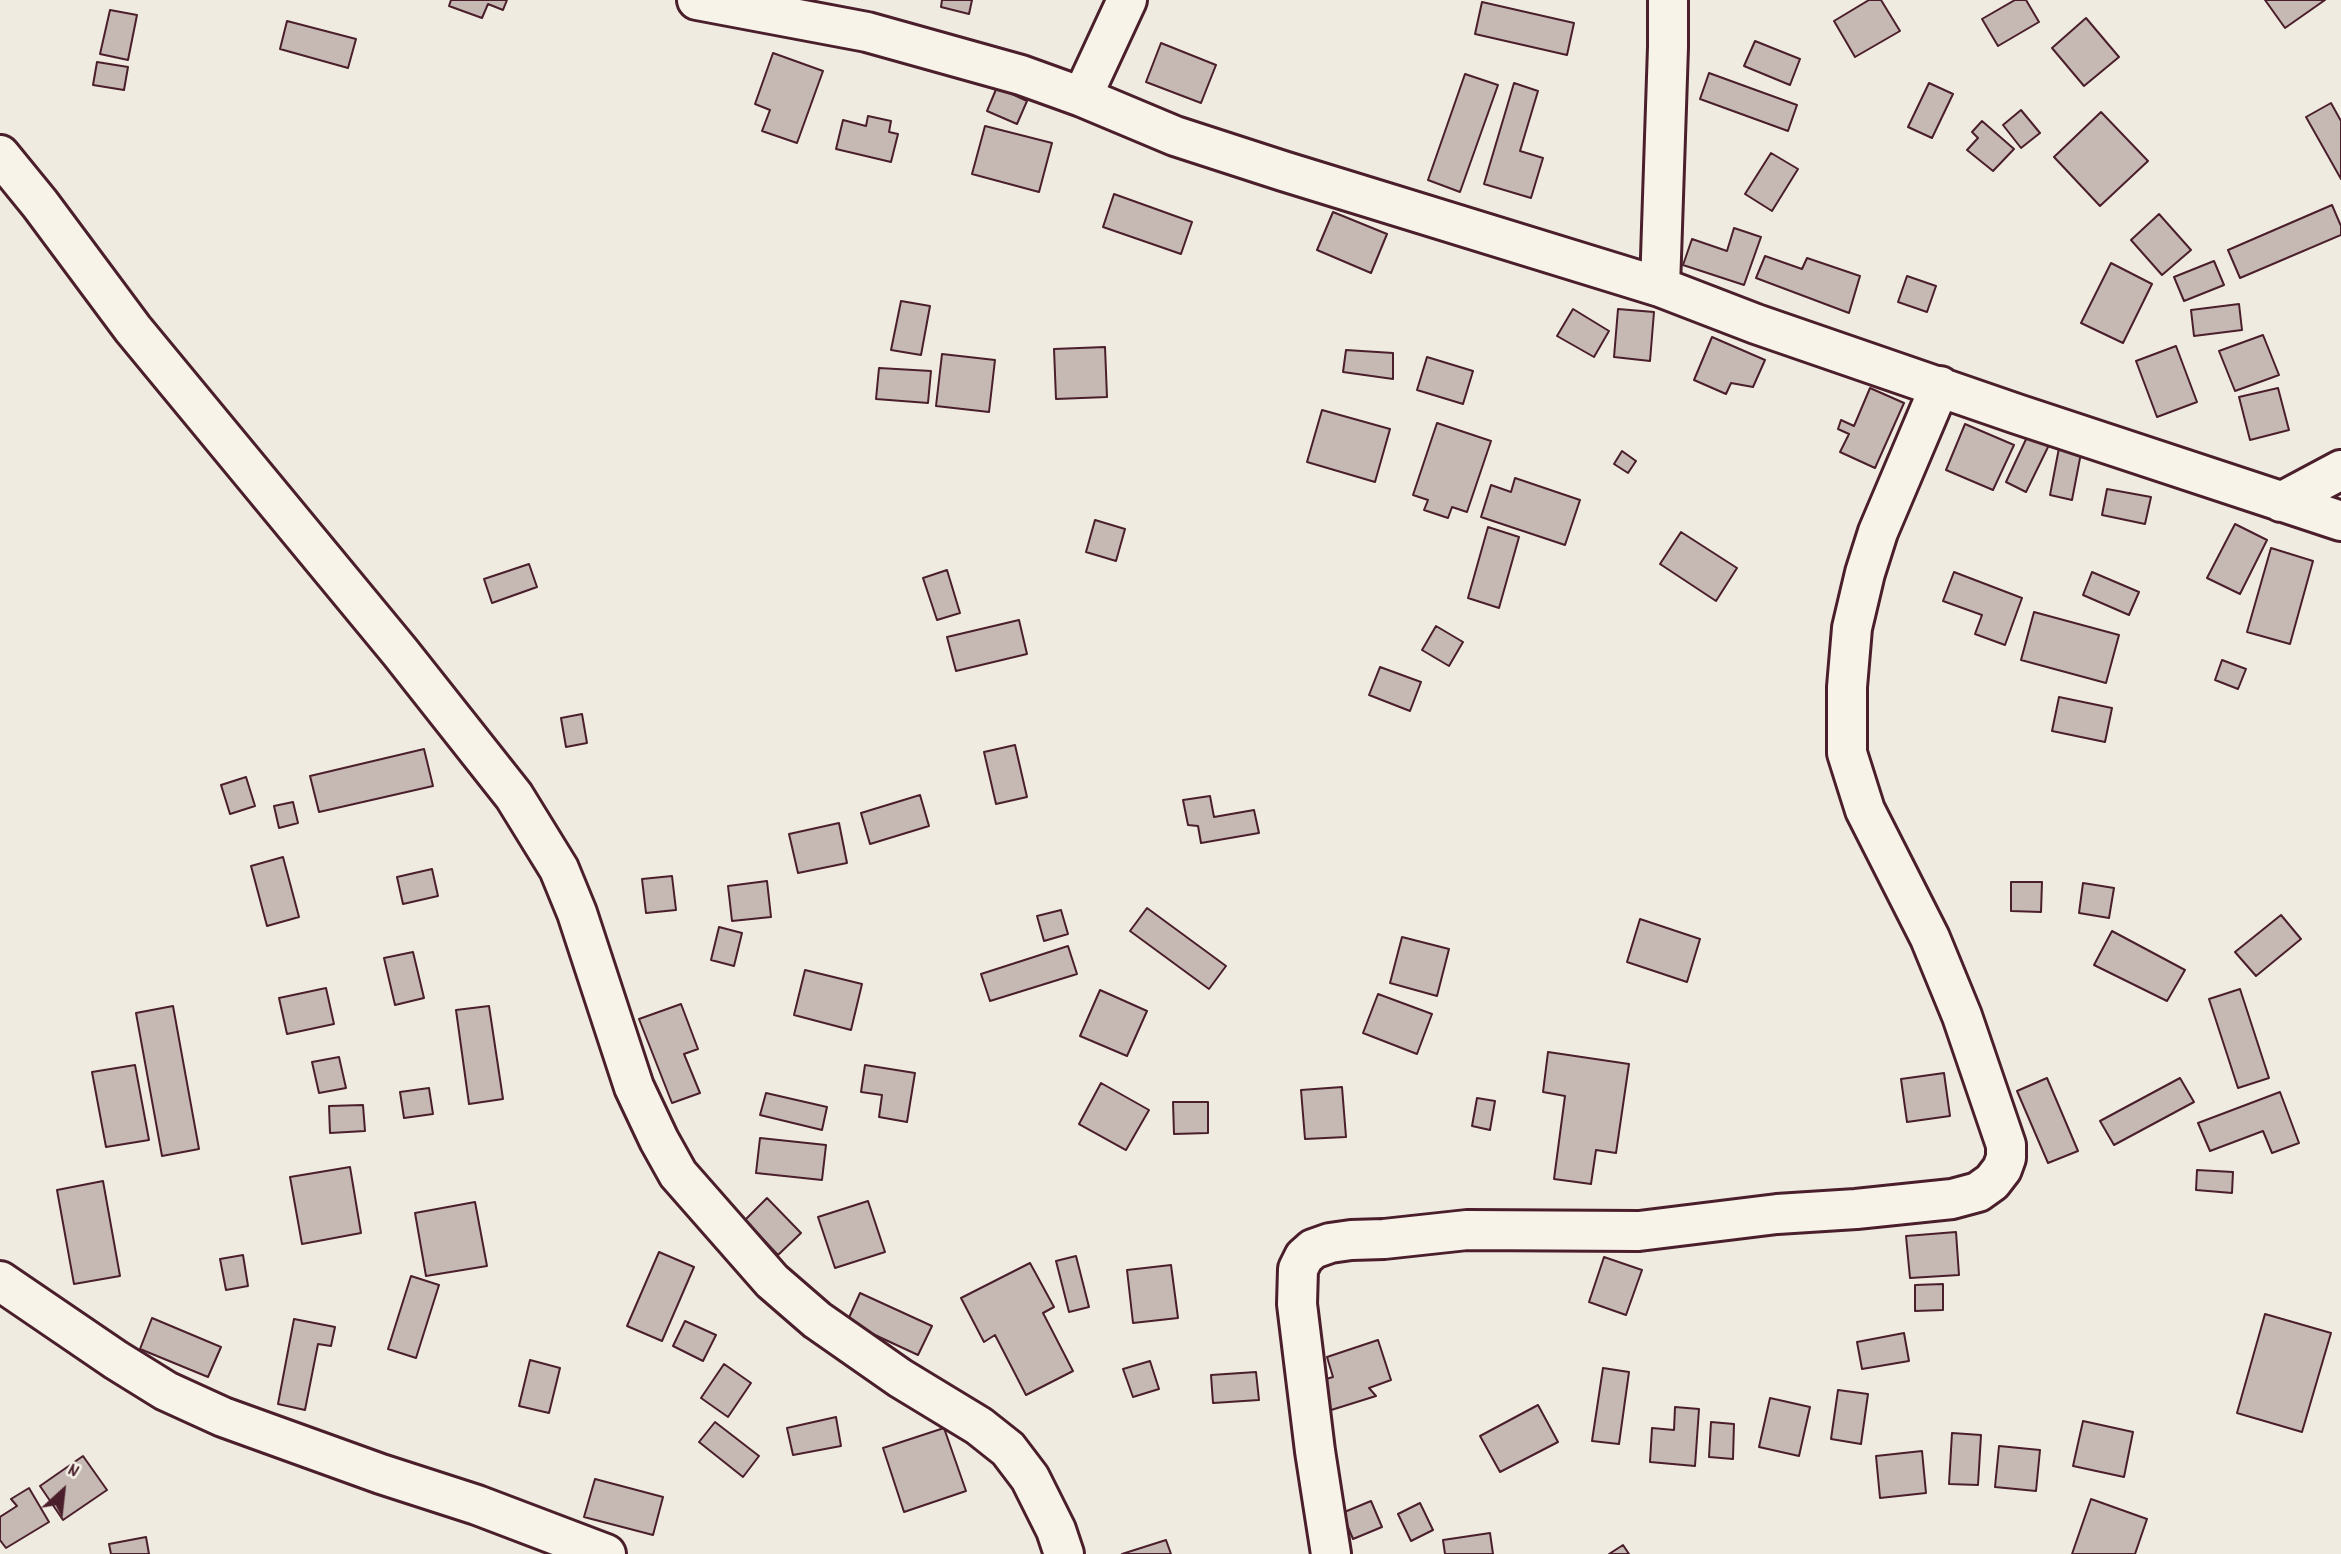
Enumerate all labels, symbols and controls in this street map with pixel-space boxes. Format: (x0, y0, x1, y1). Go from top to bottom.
north arrow (28, 1456, 98, 1526)
text: N (62, 1458, 83, 1486)

